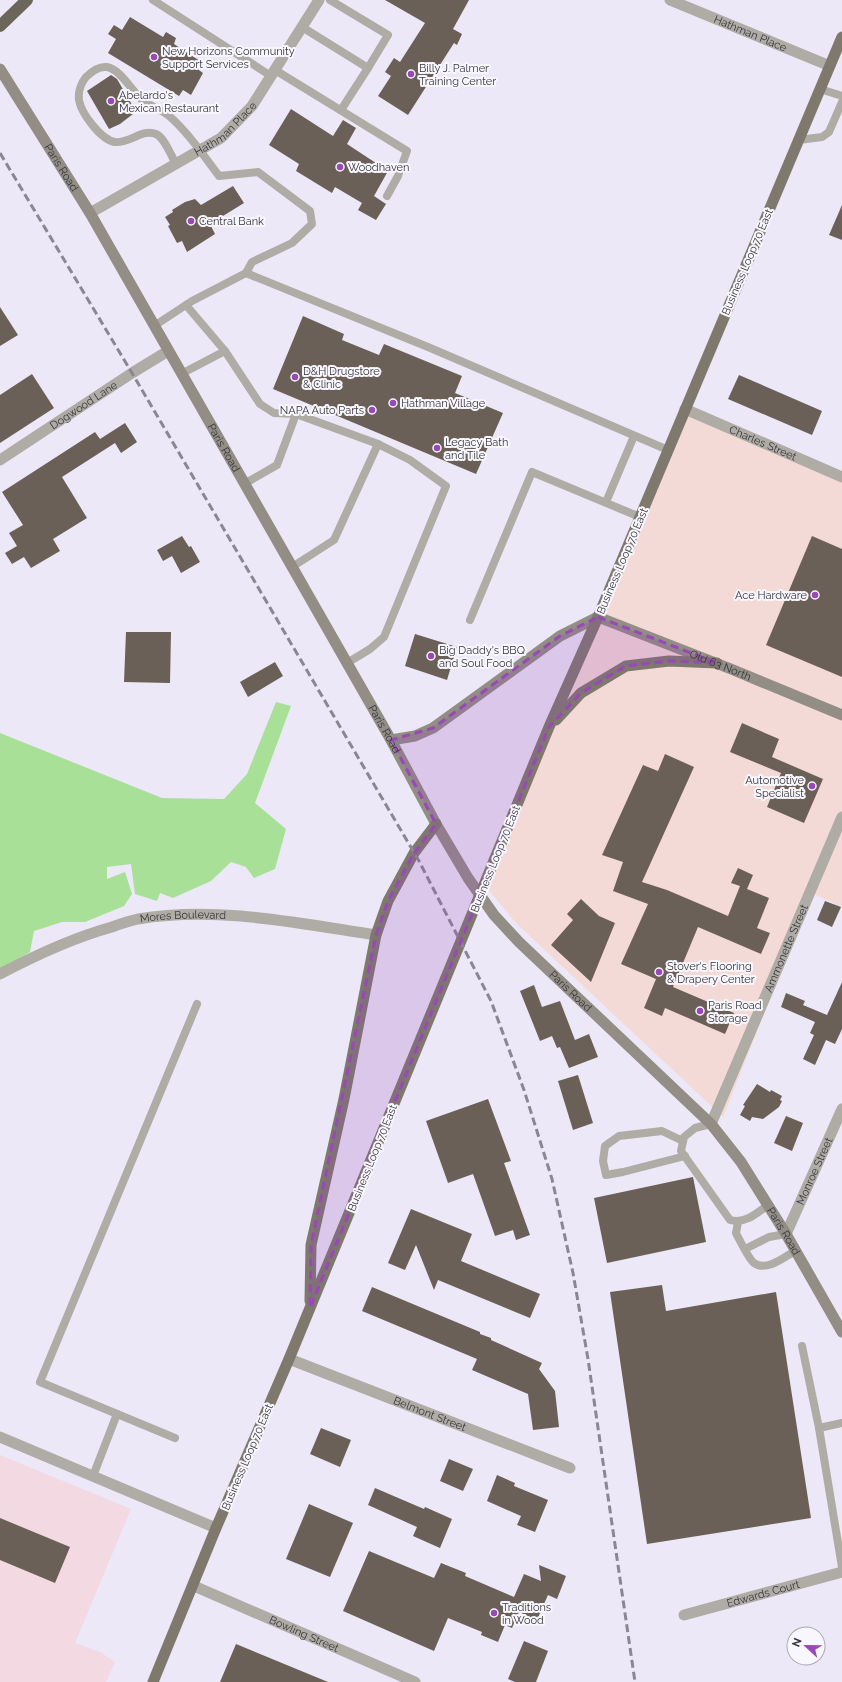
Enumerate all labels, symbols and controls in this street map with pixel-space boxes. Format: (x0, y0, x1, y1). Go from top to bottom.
street label: Hathman Place (712, 13, 789, 55)
place label: New Horizons Community Support Services (162, 45, 295, 71)
marker: New Horizons Community Support Services (149, 52, 159, 62)
place label: Billy J. Palmer Training Center (419, 62, 496, 88)
marker: Billy J. Palmer Training Center (406, 69, 416, 79)
place label: Abelardo's Mexican Restaurant (119, 89, 219, 115)
marker: Abelardo's Mexican Restaurant (106, 96, 116, 106)
street label: Hathman Place (192, 99, 260, 159)
street label: Paris Road (41, 141, 81, 194)
place label: Woodhaven (348, 161, 409, 174)
marker: Woodhaven (335, 162, 345, 172)
street label: Business Loop 70 East (719, 207, 776, 317)
place label: Central Bank (199, 215, 264, 228)
marker: Central Bank (186, 216, 196, 226)
place label: D&H Drugstore & Clinic (303, 365, 380, 391)
marker: D&H Drugstore & Clinic (290, 372, 300, 382)
street label: Dogwood Lane (48, 378, 120, 432)
place label: Hathman Village (401, 397, 486, 410)
marker: Hathman Village (388, 398, 398, 408)
place label: NAPA Auto Parts (280, 404, 364, 417)
marker: NAPA Auto Parts (367, 405, 377, 415)
street label: Paris Road (205, 421, 243, 474)
street label: Charles Street (727, 423, 799, 464)
place label: Legacy Bath and Tile (445, 436, 508, 462)
marker: Legacy Bath and Tile (432, 443, 442, 453)
street label: Business Loop 70 East (594, 506, 651, 616)
place label: Ace Hardware (735, 589, 808, 602)
marker: Ace Hardware (810, 590, 820, 600)
place label: Big Daddy's BBQ and Soul Food (439, 644, 525, 670)
street label: Old 63 North (688, 647, 753, 684)
marker: Big Daddy's BBQ and Soul Food (426, 651, 436, 661)
street label: Paris Road (365, 703, 403, 756)
place label: Automotive Specialist (745, 774, 805, 800)
marker: Automotive Specialist (807, 781, 817, 791)
street label: Business Loop 70 East (468, 804, 523, 914)
street label: Ammonette Street (762, 902, 811, 994)
street label: Mores Boulevard (139, 908, 227, 926)
place label: Stover's Flooring & Drapery Center (667, 960, 755, 986)
marker: Stover's Flooring & Drapery Center (654, 967, 664, 977)
street label: Paris Road (546, 968, 594, 1015)
place label: Paris Road Storage (708, 999, 762, 1025)
marker: Paris Road Storage (695, 1006, 705, 1016)
street label: Business Loop 70 East (345, 1103, 400, 1213)
street label: Monroe Street (794, 1135, 836, 1207)
street label: Paris Road (764, 1205, 803, 1258)
street label: Belmont Street (391, 1394, 468, 1434)
street label: Business Loop 70 East (219, 1402, 276, 1512)
street label: Edwards Court (725, 1578, 801, 1610)
place label: Traditions in Wood (502, 1601, 551, 1627)
marker: Traditions in Wood (489, 1608, 499, 1618)
street label: Bowling Street (267, 1613, 341, 1655)
north arrow (786, 1626, 826, 1666)
text: N (790, 1636, 805, 1649)

